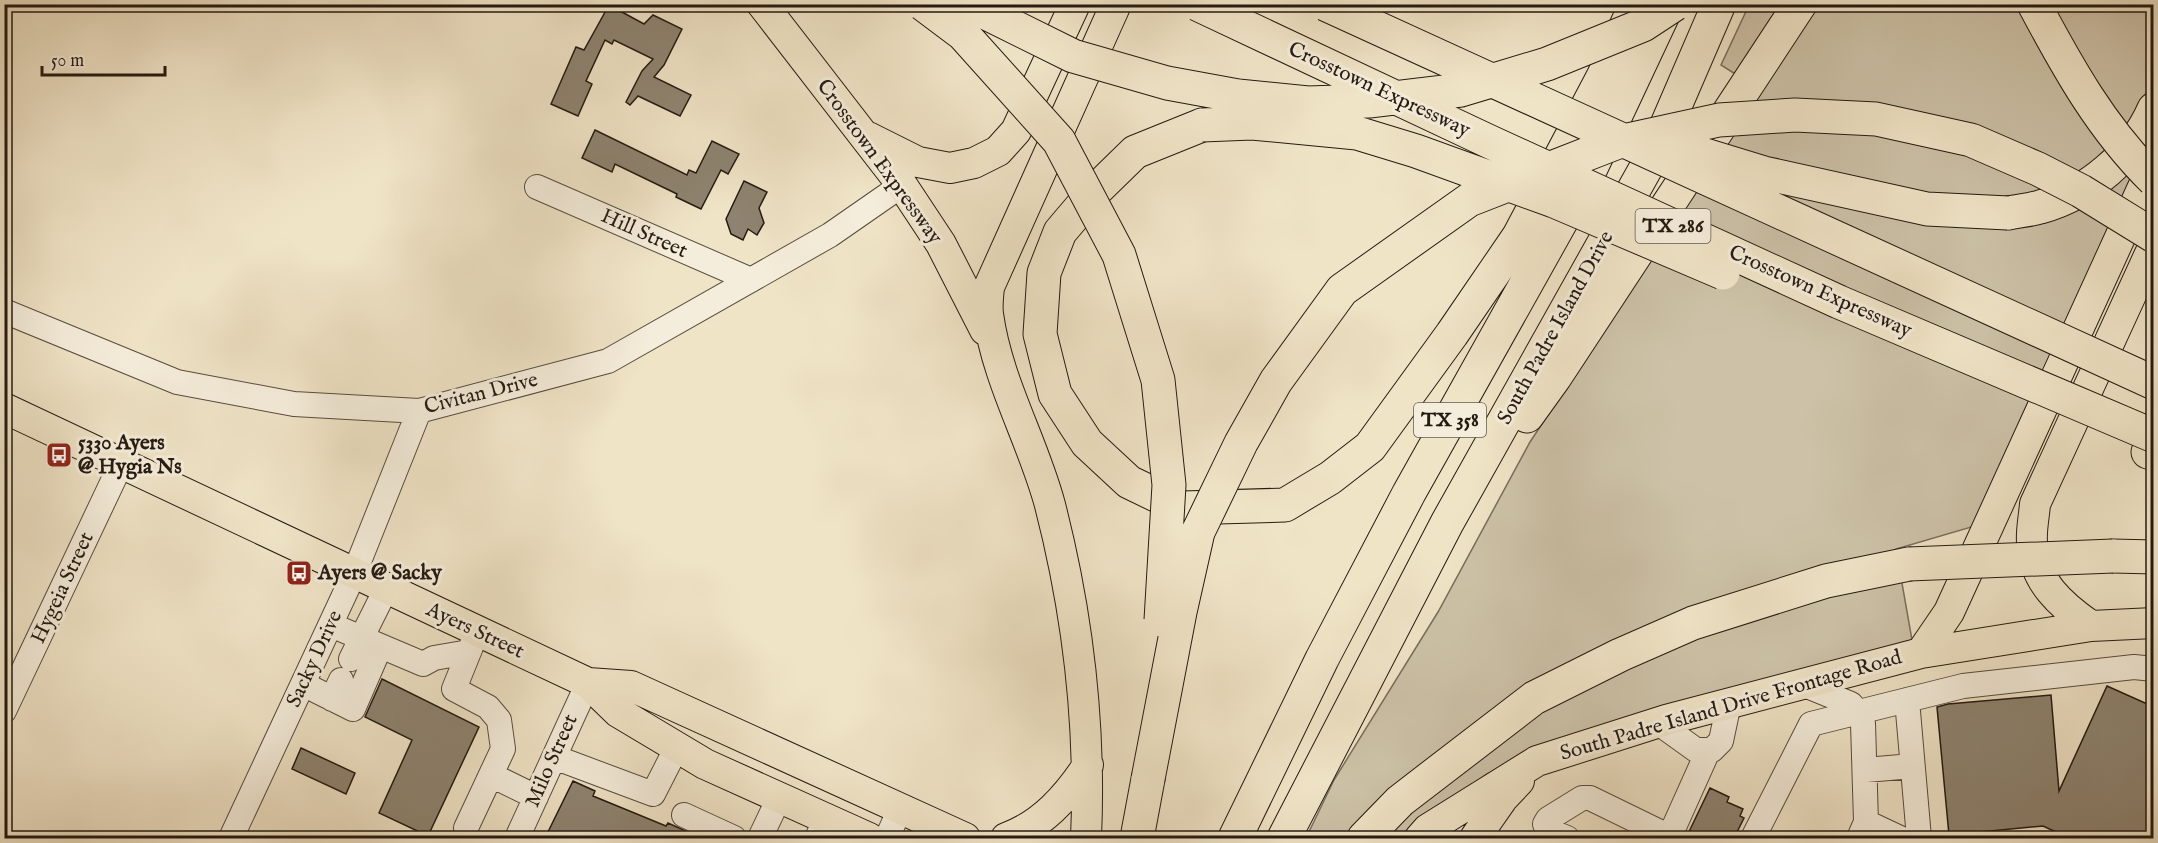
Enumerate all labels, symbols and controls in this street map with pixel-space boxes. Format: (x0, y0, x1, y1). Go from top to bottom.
street label: Crosstown Expressway (1284, 36, 1475, 144)
scale bar (42, 39, 165, 77)
text: 50 m (51, 50, 84, 73)
street label: Crosstown Expressway (810, 74, 948, 250)
street label: Hill Street (597, 203, 691, 265)
road number: TX 286 (1636, 209, 1710, 243)
street label: South Padre Island Drive (1492, 226, 1621, 430)
street label: Crosstown Expressway (1724, 239, 1916, 345)
street label: Civitan Drive (421, 367, 541, 421)
road number: TX 358 (1414, 403, 1486, 437)
place label: 5330 Ayers @ Hygia Ns (78, 430, 182, 481)
bus stop icon: 5330 Ayers @ Hygia Ns (44, 440, 74, 470)
street label: Hygeia Street (25, 528, 101, 648)
bus stop icon: Ayers @ Sacky (284, 558, 314, 588)
place label: Ayers @ Sacky (317, 560, 443, 587)
street label: Ayers Street (421, 596, 528, 665)
street label: Sacky Drive (281, 606, 349, 712)
street label: South Padre Island Drive Frontage Road (1557, 644, 1906, 768)
street label: Milo Street (520, 710, 584, 812)

